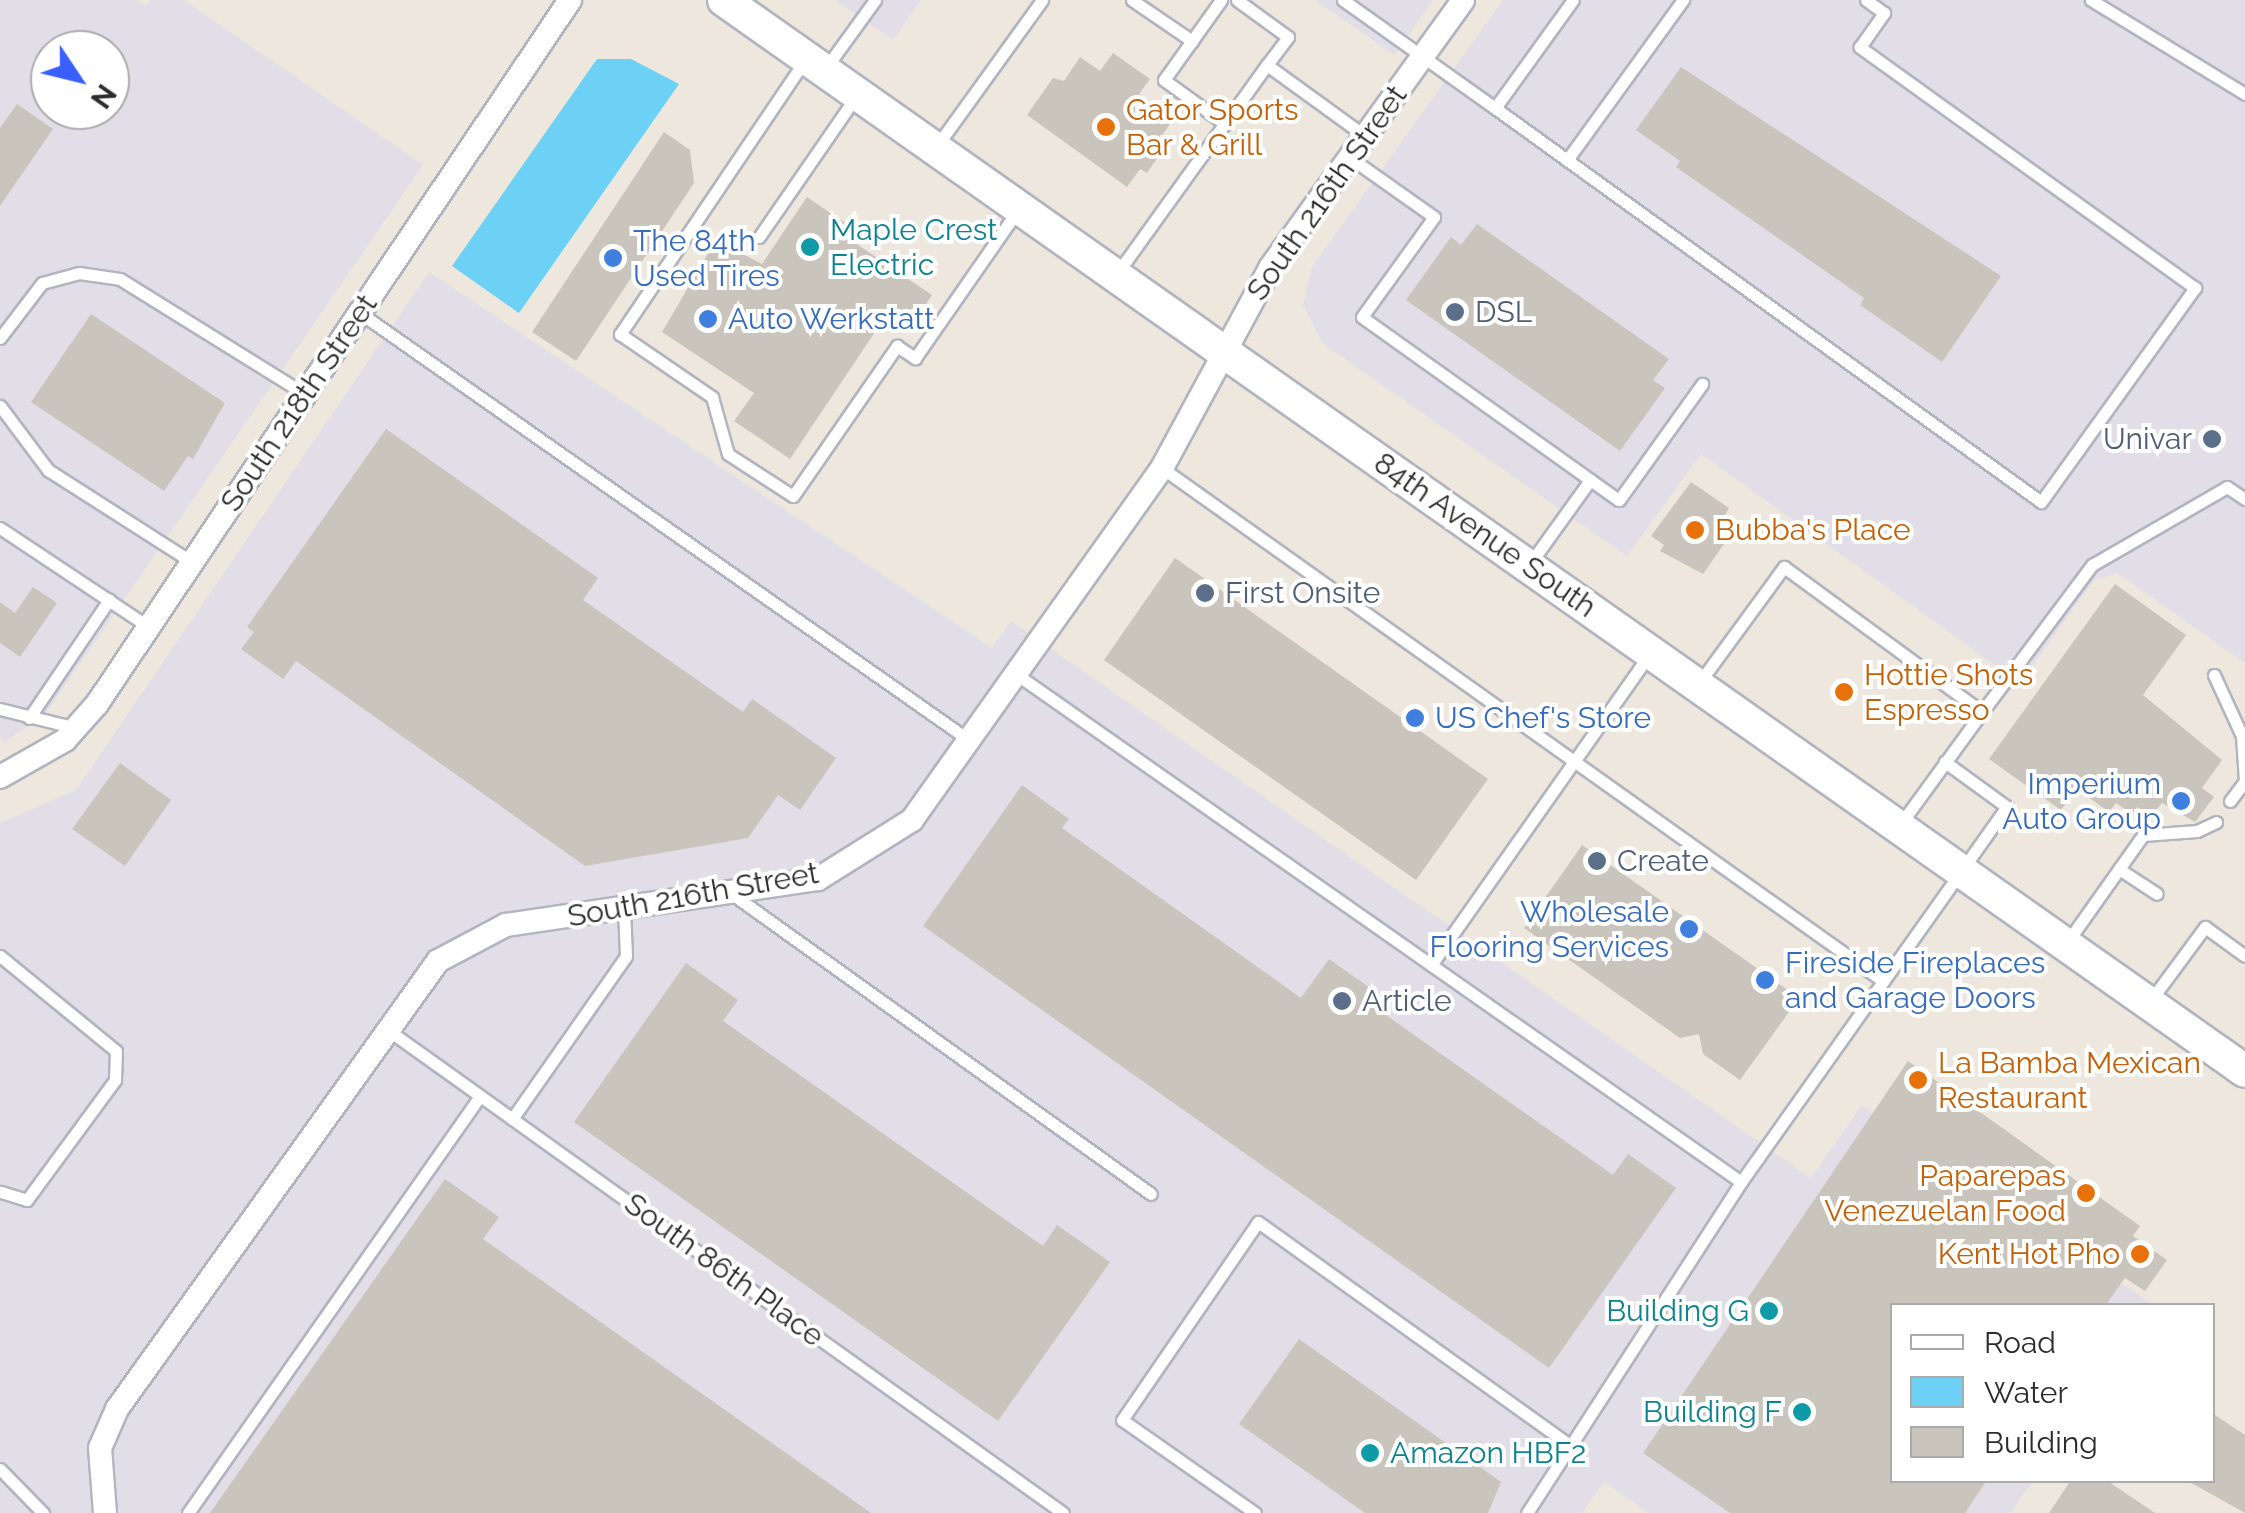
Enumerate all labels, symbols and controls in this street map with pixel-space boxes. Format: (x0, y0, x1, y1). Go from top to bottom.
north arrow (30, 30, 130, 130)
text: N (84, 78, 123, 115)
street label: South 216th Street (1239, 79, 1415, 307)
place label: Gator Sports Bar & Grill (1126, 92, 1299, 162)
marker: Gator Sports Bar & Grill (1095, 116, 1117, 138)
place label: Maple Crest Electric (830, 212, 997, 282)
place label: The 84th Used Tires (633, 223, 781, 294)
marker: Maple Crest Electric (799, 236, 821, 258)
marker: The 84th Used Tires (602, 247, 624, 269)
street label: South 218th Street (213, 288, 385, 518)
place label: DSL (1475, 294, 1532, 330)
place label: Auto Werkstatt (728, 301, 935, 337)
marker: DSL (1444, 301, 1466, 323)
marker: Auto Werkstatt (697, 308, 719, 330)
place label: Univar (2103, 421, 2192, 457)
marker: Univar (2201, 428, 2223, 450)
street label: 84th Avenue South (1367, 445, 1603, 625)
place label: Bubba's Place (1715, 512, 1911, 548)
marker: Bubba's Place (1684, 519, 1706, 541)
place label: First Onsite (1225, 575, 1380, 611)
marker: First Onsite (1194, 582, 1216, 604)
place label: Hottie Shots Espresso (1864, 657, 2033, 728)
marker: Hottie Shots Espresso (1833, 681, 1855, 703)
place label: US Chef's Store (1435, 700, 1651, 736)
marker: US Chef's Store (1404, 707, 1426, 729)
place label: Imperium Auto Group (2002, 766, 2161, 836)
marker: Imperium Auto Group (2170, 790, 2192, 812)
place label: Create (1617, 843, 1709, 879)
marker: Create (1586, 850, 1608, 872)
street label: South 216th Street (565, 855, 821, 935)
place label: Wholesale Flooring Services (1429, 894, 1669, 964)
marker: Wholesale Flooring Services (1678, 918, 1700, 940)
place label: Fireside Fireplaces and Garage Doors (1785, 945, 2045, 1016)
marker: Fireside Fireplaces and Garage Doors (1754, 969, 1776, 991)
place label: Article (1362, 983, 1452, 1019)
marker: Article (1331, 990, 1353, 1012)
place label: La Bamba Mexican Restaurant (1938, 1045, 2201, 1116)
marker: La Bamba Mexican Restaurant (1907, 1069, 1929, 1091)
place label: Paparepas Venezuelan Food (1824, 1158, 2066, 1228)
marker: Paparepas Venezuelan Food (2075, 1182, 2097, 1204)
street label: South 86th Place (617, 1186, 831, 1354)
place label: Kent Hot Pho (1938, 1236, 2120, 1272)
marker: Kent Hot Pho (2129, 1243, 2151, 1265)
place label: Building G (1606, 1293, 1749, 1329)
marker: Building G (1758, 1300, 1780, 1322)
legend (1890, 1303, 2215, 1483)
text: Road (1984, 1325, 2056, 1360)
text: Water (1984, 1375, 2068, 1410)
place label: Building F (1643, 1394, 1782, 1430)
marker: Building F (1791, 1401, 1813, 1423)
text: Building (1984, 1425, 2098, 1460)
place label: Amazon HBF2 (1390, 1435, 1586, 1471)
marker: Amazon HBF2 (1359, 1442, 1381, 1464)

